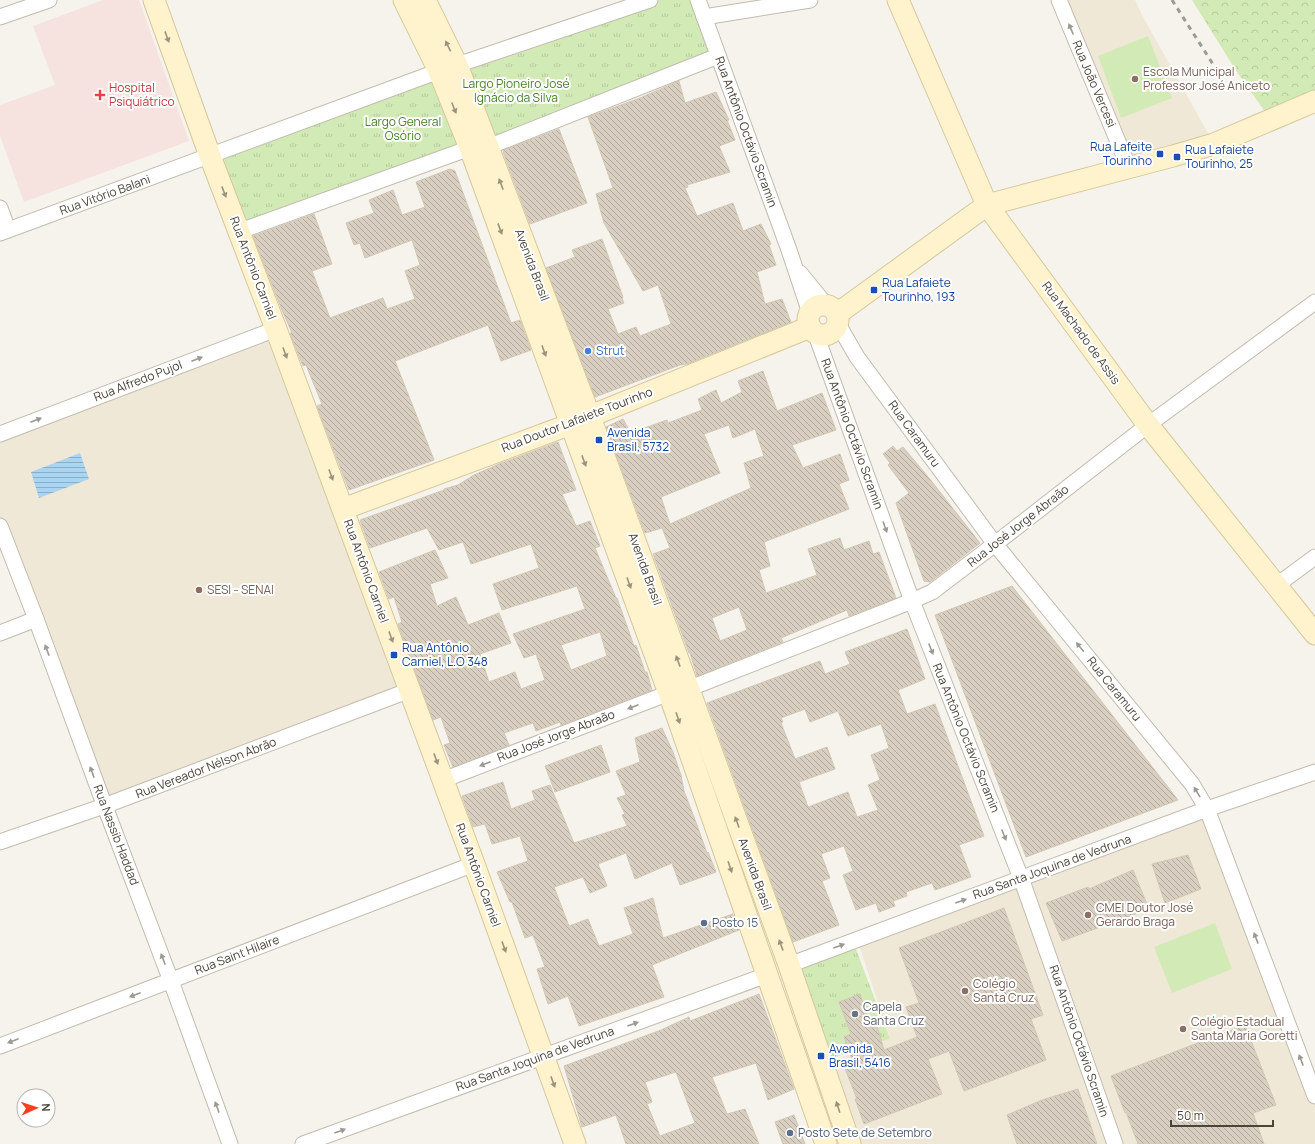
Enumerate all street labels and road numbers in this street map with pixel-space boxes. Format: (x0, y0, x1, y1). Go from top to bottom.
street label: Rua João Vercesi (1068, 38, 1120, 130)
street label: Rua Antônio Octávio Scramin (711, 54, 782, 210)
street label: Rua Vitório Balani (57, 170, 153, 219)
street label: Rua Antônio Carniel (226, 214, 281, 322)
street label: Avenida Brasil (511, 226, 554, 303)
street label: Rua Machado de Assis (1038, 278, 1125, 388)
street label: Rua Alfredo Pujol (91, 356, 185, 405)
street label: Rua Antônio Octávio Scramin (817, 356, 888, 512)
street label: Rua Doutor Lafaiete Tourinho (499, 383, 655, 456)
street label: Rua Caramuru (884, 397, 944, 470)
street label: Rua José Jorge Abraão (963, 481, 1072, 571)
street label: Rua Antônio Carniel (340, 517, 393, 625)
street label: Avenida Brasil (624, 530, 666, 607)
street label: Rua Caramuru (1083, 653, 1146, 725)
street label: Rua Antônio Octávio Scramin (929, 661, 1004, 815)
street label: Rua José Jorge Abraão (495, 705, 617, 766)
street label: Rua Vereador Nélson Abrão (133, 733, 279, 802)
street label: Rua Nassib Haddad (89, 782, 143, 888)
street label: Rua Antônio Carniel (452, 821, 505, 929)
street label: Rua Santa Joquina de Vedruna (970, 830, 1133, 903)
street label: Avenida Brasil (734, 835, 776, 912)
street label: Rua Saint Hilaire (192, 931, 282, 979)
street label: Rua Antônio Octávio Scramin (1045, 963, 1113, 1119)
street label: Rua Santa Joquina de Vedruna (453, 1022, 616, 1095)

